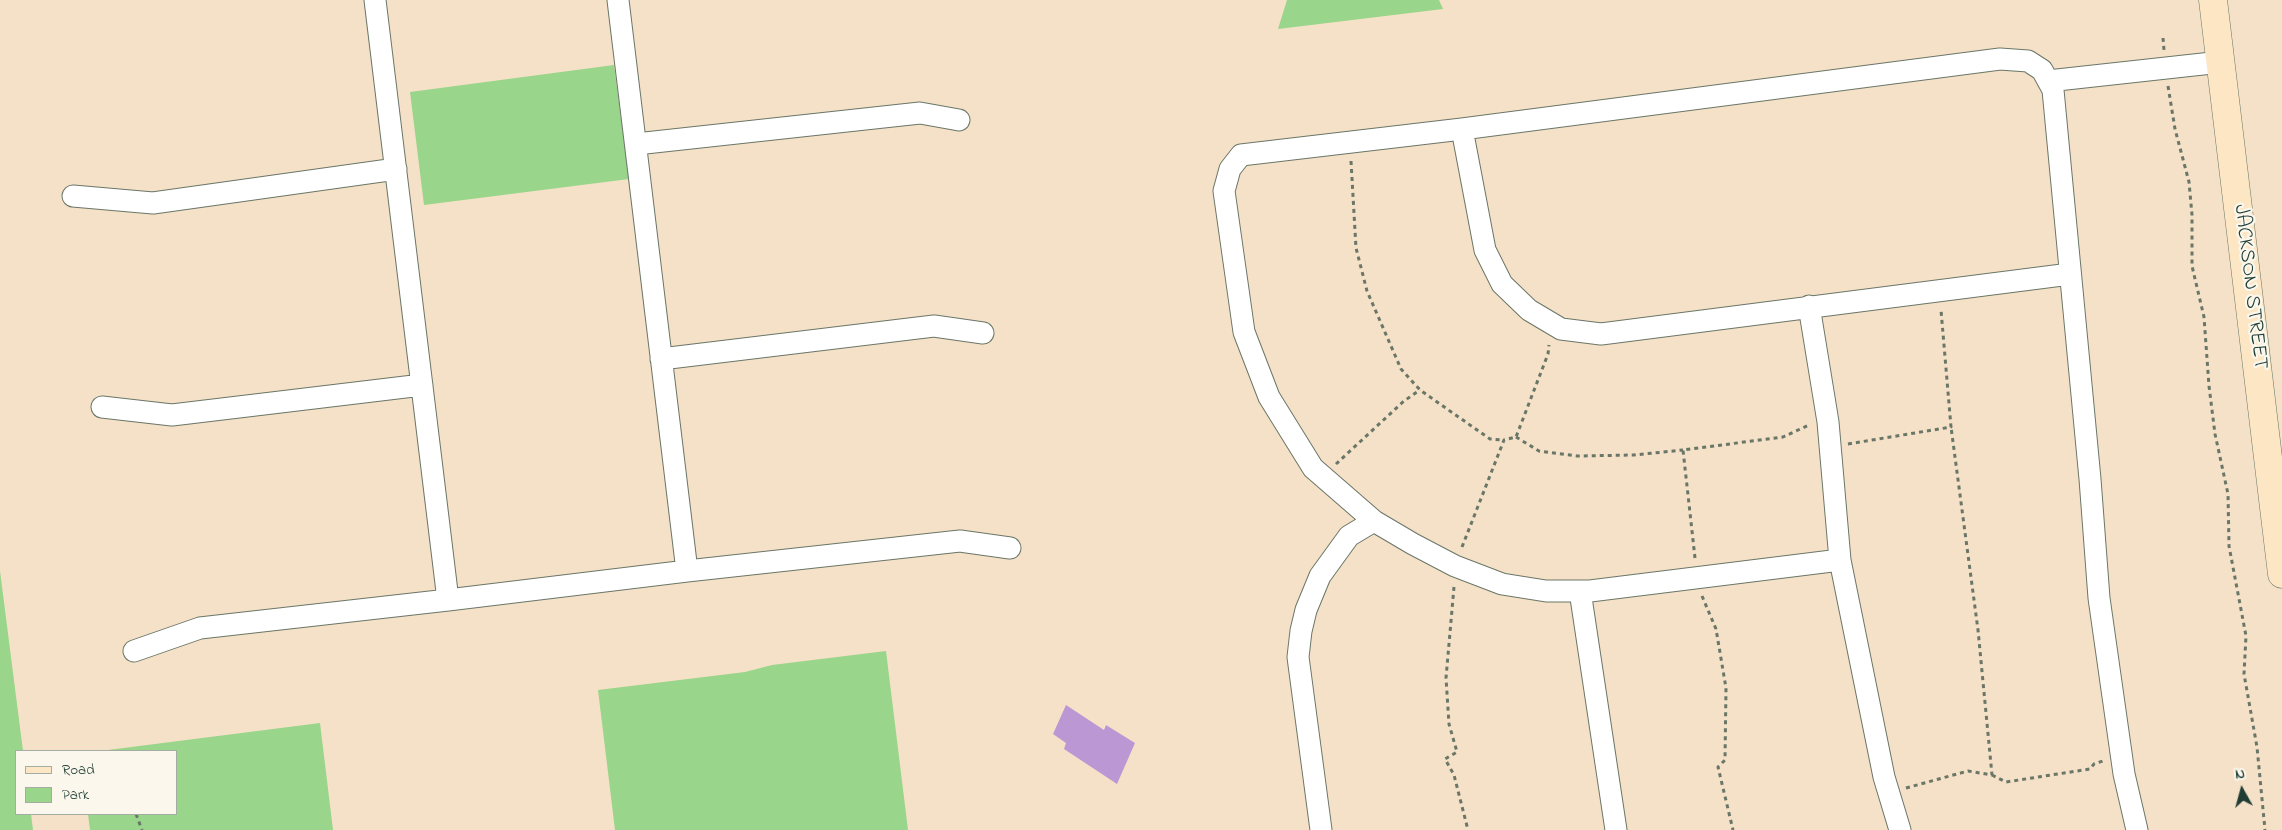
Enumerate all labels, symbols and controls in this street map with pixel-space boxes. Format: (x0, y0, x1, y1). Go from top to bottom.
street label: JACKSON STREET (2226, 203, 2272, 371)
legend (15, 750, 178, 815)
text: Road (62, 759, 95, 781)
text: N (2234, 764, 2246, 786)
north arrow (2217, 765, 2267, 815)
text: Park (62, 784, 89, 806)

